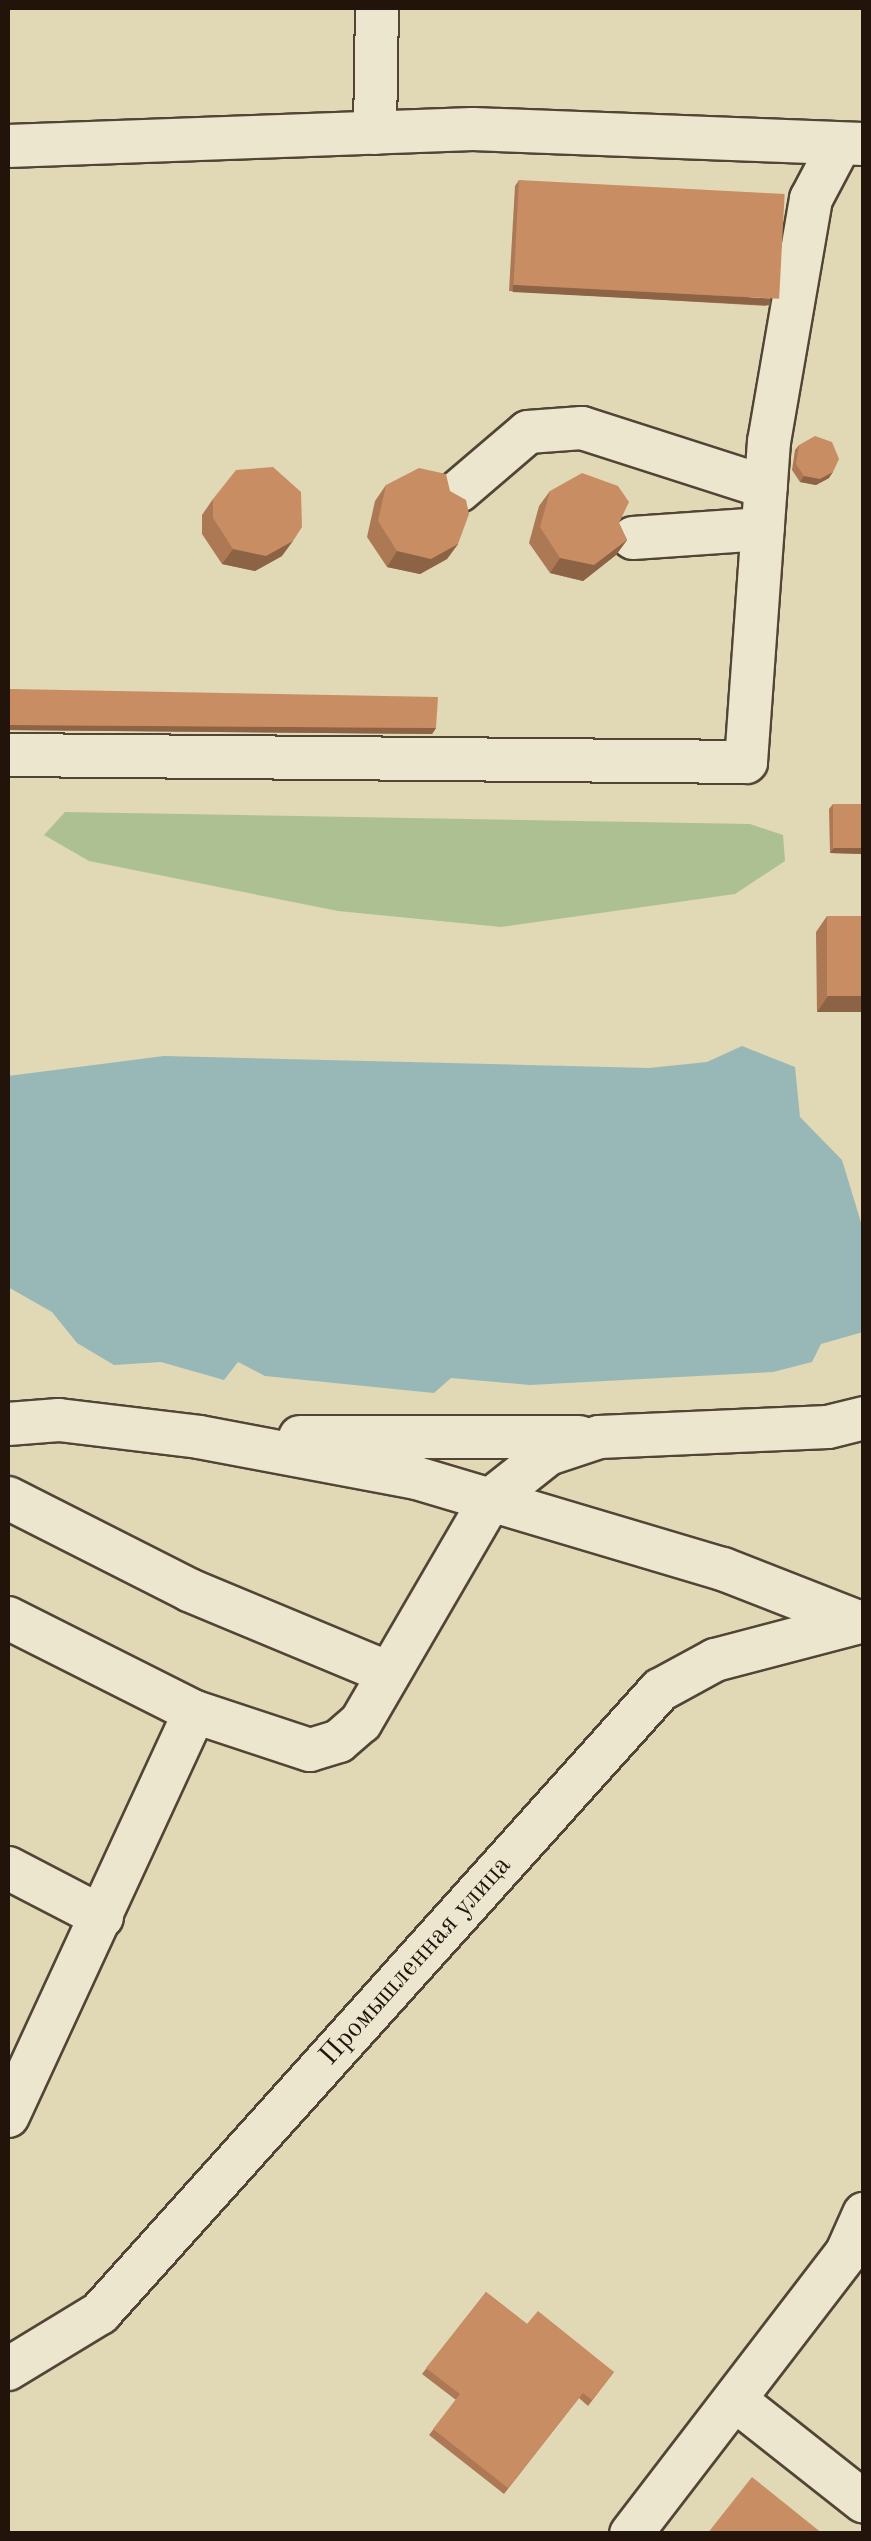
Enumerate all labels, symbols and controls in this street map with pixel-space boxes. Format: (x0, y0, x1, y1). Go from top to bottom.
street label: Промышленная улица (313, 1849, 519, 2073)

